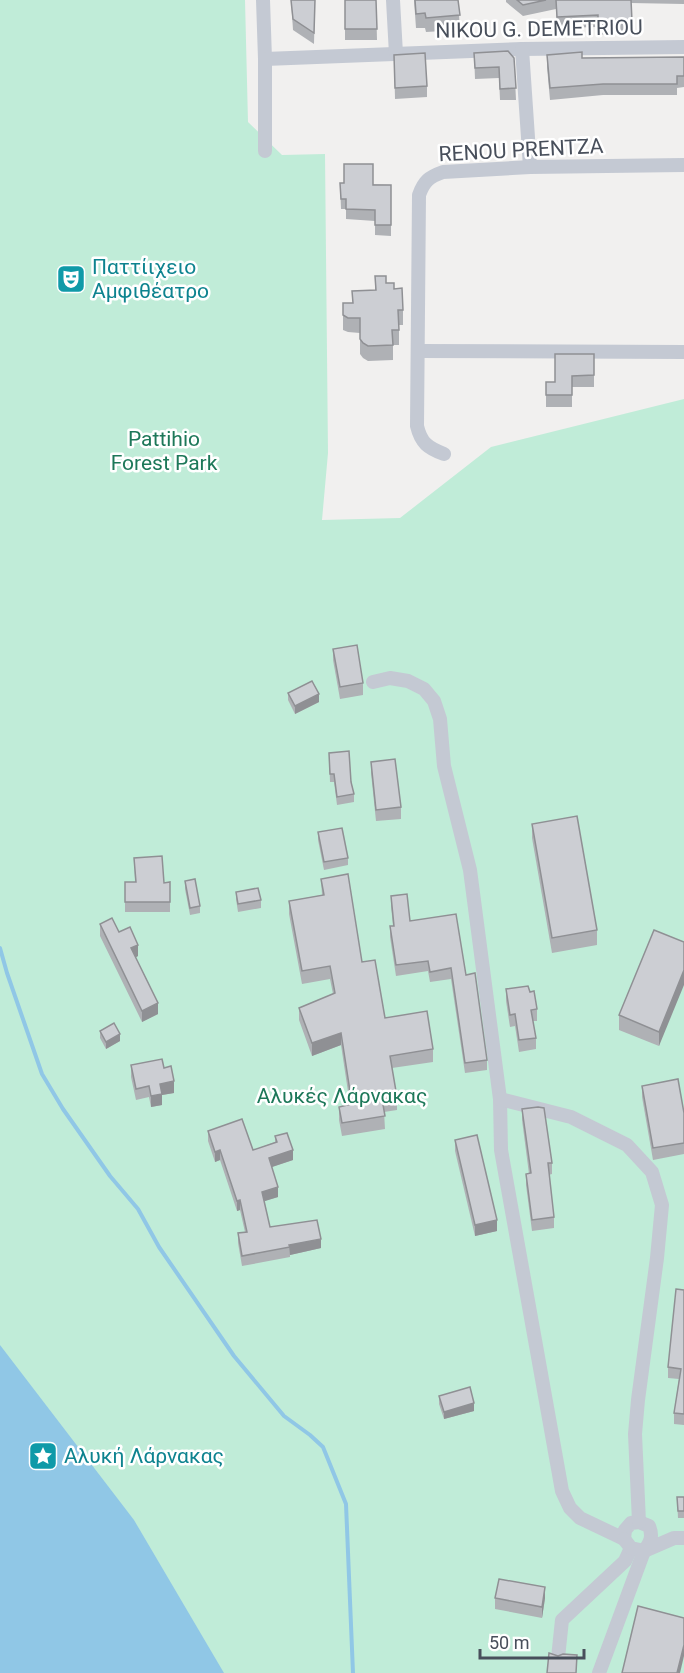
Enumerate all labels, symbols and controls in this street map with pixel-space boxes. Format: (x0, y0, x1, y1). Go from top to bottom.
street label: NIKOU G. DEMETRIOU (435, 15, 643, 43)
street label: RENOU PRENTZA (438, 134, 604, 166)
place label: Παττίιχειο Αμφιθέατρο (92, 255, 209, 303)
theatre icon: Παττίιχειο Αμφιθέατρο (55, 263, 87, 295)
park label: Pattihio Forest Park (111, 427, 218, 475)
park label: Αλυκές Λάρνακας (257, 1084, 427, 1108)
place icon: Αλυκή Λάρνακας (27, 1440, 59, 1472)
place label: Αλυκή Λάρνακας (64, 1444, 224, 1468)
scale bar (480, 1622, 584, 1660)
text: 50 m (489, 1632, 529, 1653)

